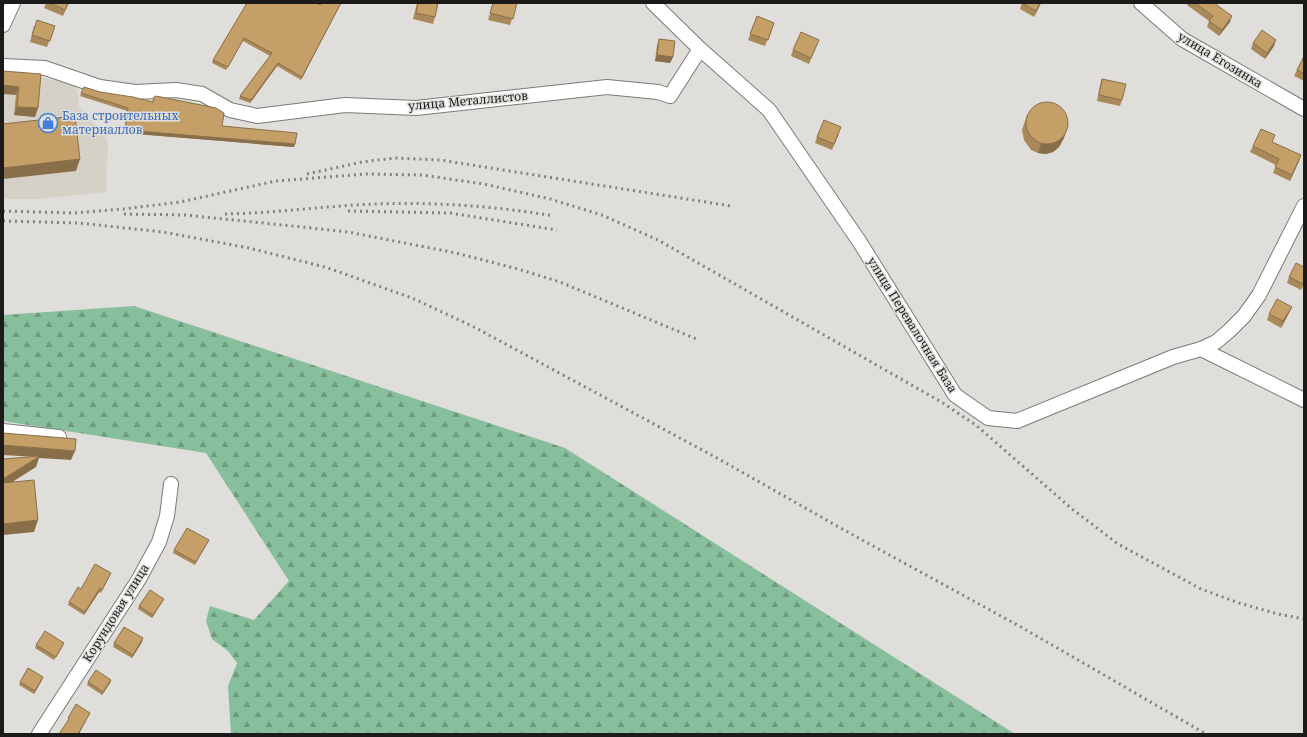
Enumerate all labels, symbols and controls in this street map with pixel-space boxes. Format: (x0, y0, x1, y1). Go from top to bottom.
street label: улица Егозинка (1175, 28, 1266, 92)
street label: улица Металлистов (407, 87, 529, 114)
place label: База cтроительных материаллов (62, 107, 178, 138)
shop icon: База cтроительных материаллов (37, 112, 59, 134)
street label: улица Перевалочная База (864, 254, 961, 396)
street label: Корундовая улица (78, 560, 153, 665)

